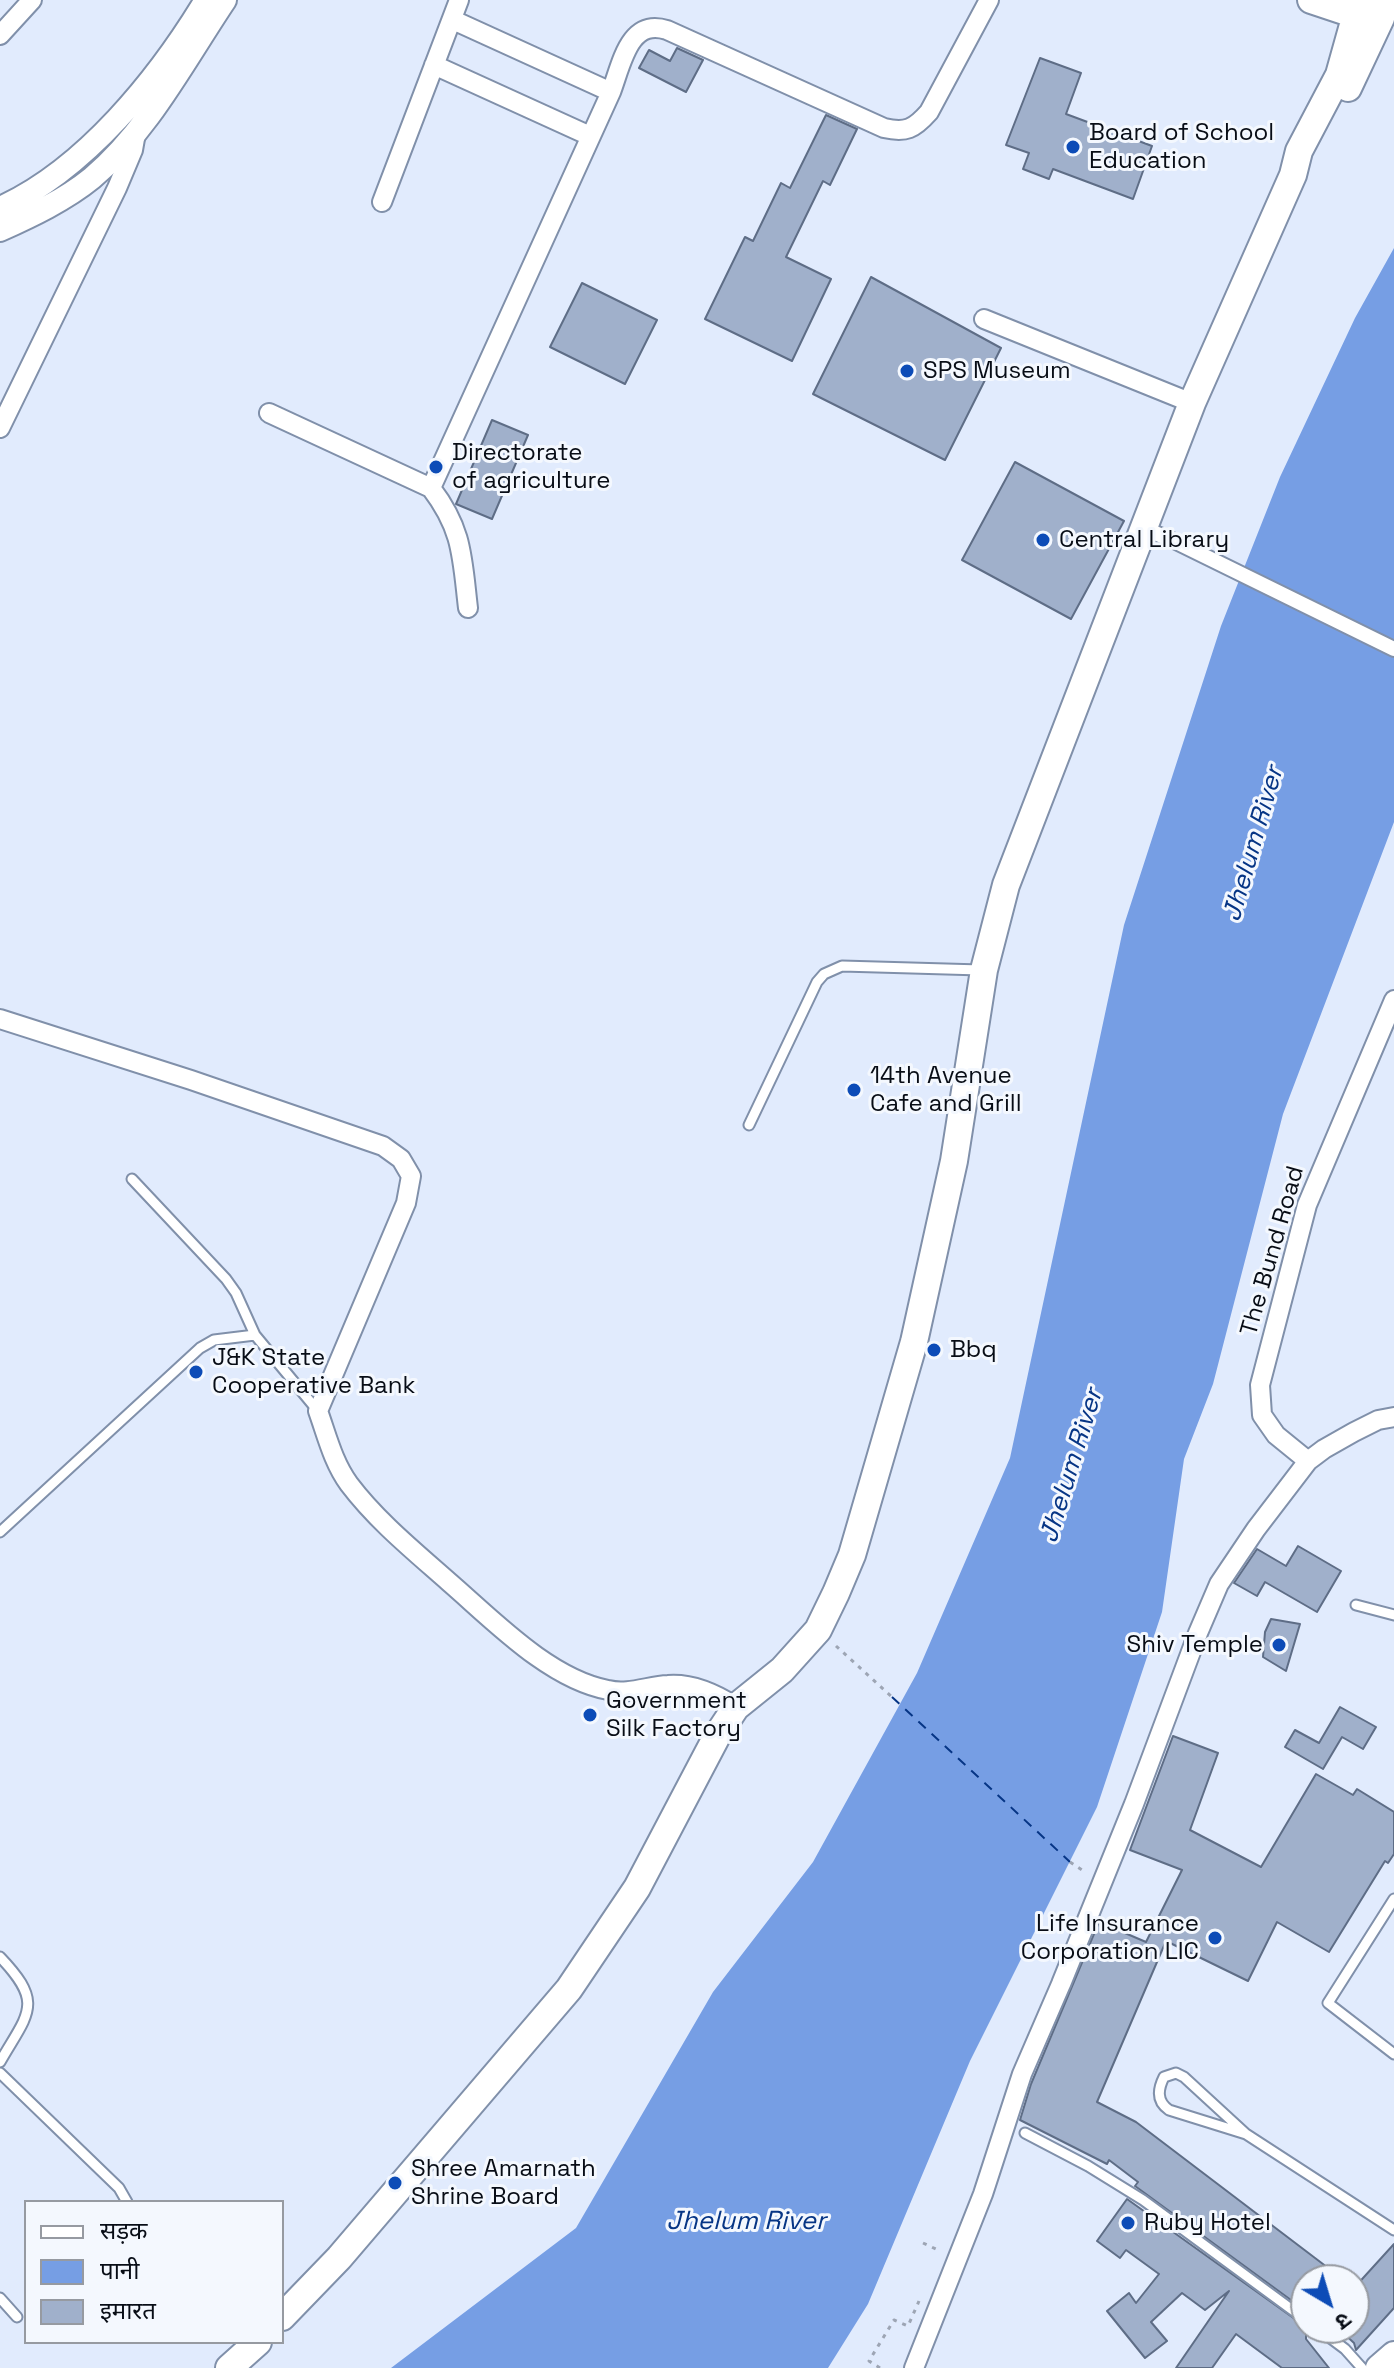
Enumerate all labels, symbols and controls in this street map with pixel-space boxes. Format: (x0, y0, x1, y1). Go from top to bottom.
place label: Board of School Education (1089, 119, 1274, 175)
marker: Board of School Education (1064, 138, 1082, 156)
place label: SPS Museum (923, 357, 1071, 385)
marker: SPS Museum (898, 362, 916, 380)
place label: Directorate of agriculture (452, 439, 610, 495)
marker: Directorate of agriculture (427, 458, 445, 476)
place label: Central Library (1059, 526, 1229, 554)
marker: Central Library (1034, 531, 1052, 549)
water label: Jhelum River (1217, 763, 1291, 925)
place label: 14th Avenue Cafe and Grill (870, 1062, 1022, 1118)
marker: 14th Avenue Cafe and Grill (845, 1081, 863, 1099)
street label: The Bund Road (1235, 1163, 1311, 1339)
place label: Bbq (950, 1336, 997, 1364)
marker: Bbq (925, 1341, 943, 1359)
place label: J&K State Cooperative Bank (212, 1344, 415, 1400)
marker: J&K State Cooperative Bank (187, 1363, 205, 1381)
water label: Jhelum River (1034, 1385, 1110, 1547)
place label: Shiv Temple (1126, 1631, 1263, 1659)
marker: Shiv Temple (1270, 1636, 1288, 1654)
place label: Government Silk Factory (606, 1687, 747, 1743)
marker: Government Silk Factory (581, 1706, 599, 1724)
place label: Life Insurance Corporation LIC (1021, 1910, 1199, 1966)
marker: Life Insurance Corporation LIC (1206, 1929, 1224, 1947)
place label: Shree Amarnath Shrine Board (411, 2155, 596, 2211)
marker: Shree Amarnath Shrine Board (386, 2174, 404, 2192)
legend (24, 2200, 284, 2344)
water label: Jhelum River (666, 2206, 826, 2238)
place label: Ruby Hotel (1144, 2209, 1271, 2237)
marker: Ruby Hotel (1119, 2214, 1137, 2232)
text: सड़क (100, 2215, 148, 2246)
text: पानी (100, 2255, 139, 2286)
north arrow (1290, 2264, 1370, 2344)
text: इमारत (100, 2295, 156, 2326)
text: उ (1330, 2306, 1357, 2336)

